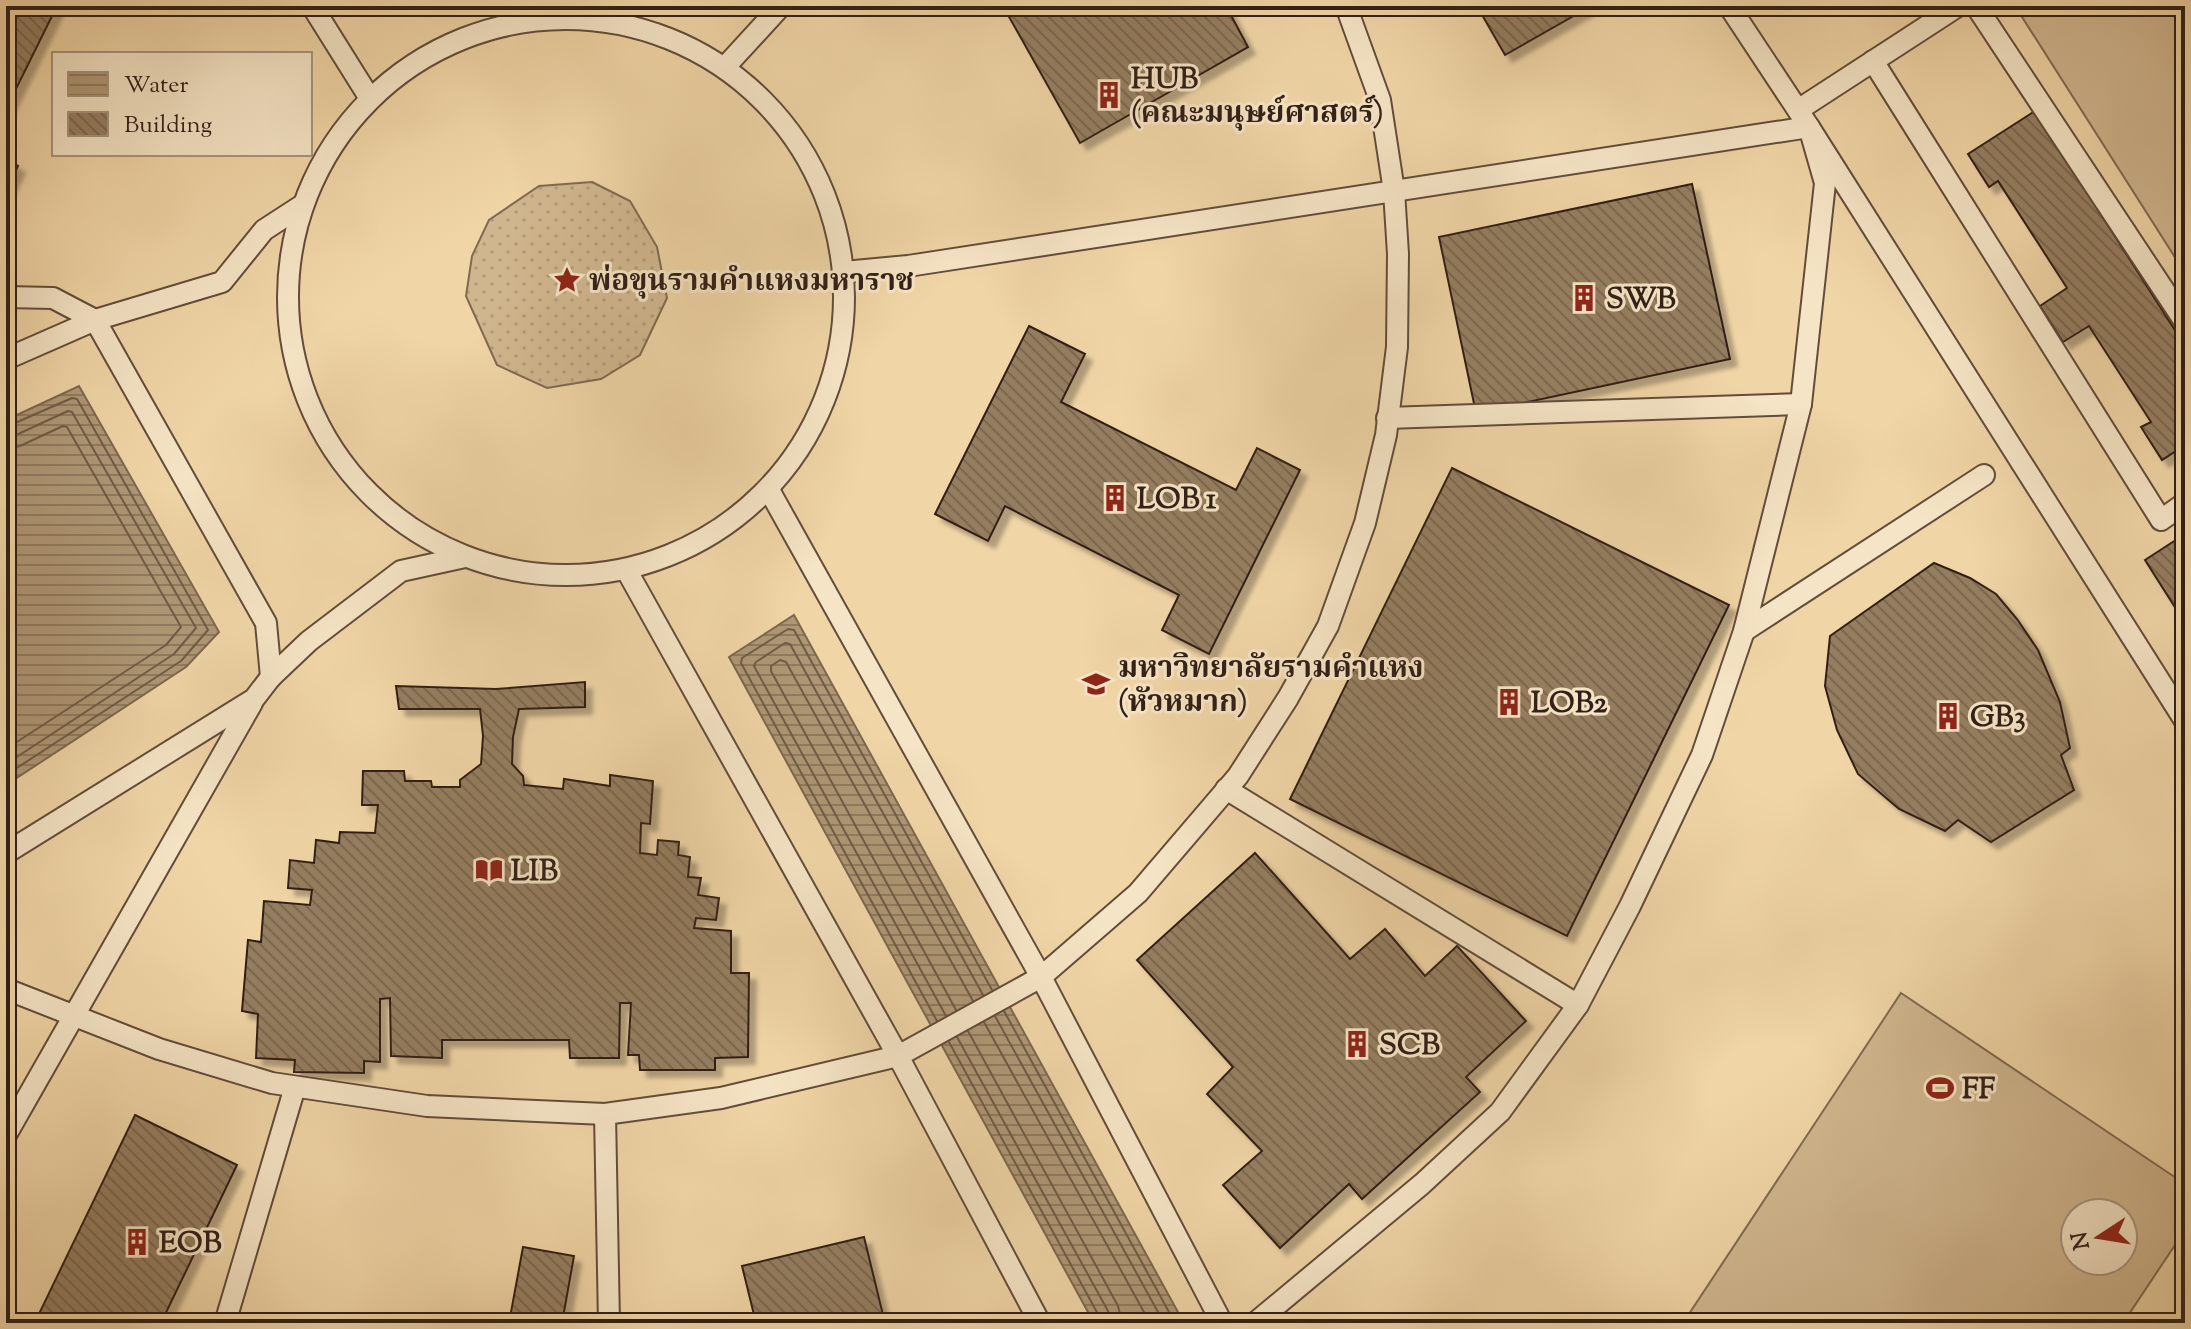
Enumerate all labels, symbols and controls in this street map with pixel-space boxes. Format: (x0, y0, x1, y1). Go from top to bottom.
legend (52, 52, 312, 156)
place label: HUB (คณะมนุษย์ศาสตร์) (1131, 59, 1383, 136)
text: Water (124, 69, 188, 103)
building icon: HUB (คณะมนุษย์ศาสตร์) (1094, 80, 1124, 110)
text: Building (124, 109, 213, 143)
place label: พ่อขุนรามคำแหงมหาราช (589, 261, 914, 304)
place icon: พ่อขุนรามคำแหงมหาราช (552, 265, 582, 295)
place label: SWB (1606, 279, 1676, 322)
building icon: SWB (1569, 283, 1599, 313)
place label: LOB 1 (1137, 479, 1217, 522)
building icon: LOB 1 (1100, 483, 1130, 513)
place label: มหาวิทยาลัยรามคำแหง (หัวหมาก) (1118, 648, 1424, 725)
school or university icon: มหาวิทยาลัยรามคำแหง (หัวหมาก) (1081, 669, 1111, 699)
place label: LOB2 (1531, 683, 1607, 726)
building icon: LOB2 (1494, 687, 1524, 717)
place label: GB3 (1970, 697, 2026, 740)
building icon: GB3 (1933, 701, 1963, 731)
place label: LIB (511, 851, 558, 894)
library icon: LIB (474, 855, 504, 885)
place label: SCB (1379, 1025, 1440, 1068)
building icon: SCB (1342, 1029, 1372, 1059)
place label: FF (1962, 1069, 1996, 1112)
sports icon: FF (1925, 1073, 1955, 1103)
north arrow (2059, 1197, 2139, 1277)
place label: EOB (159, 1223, 222, 1266)
building icon: EOB (122, 1227, 152, 1257)
text: N (2065, 1228, 2100, 1252)

